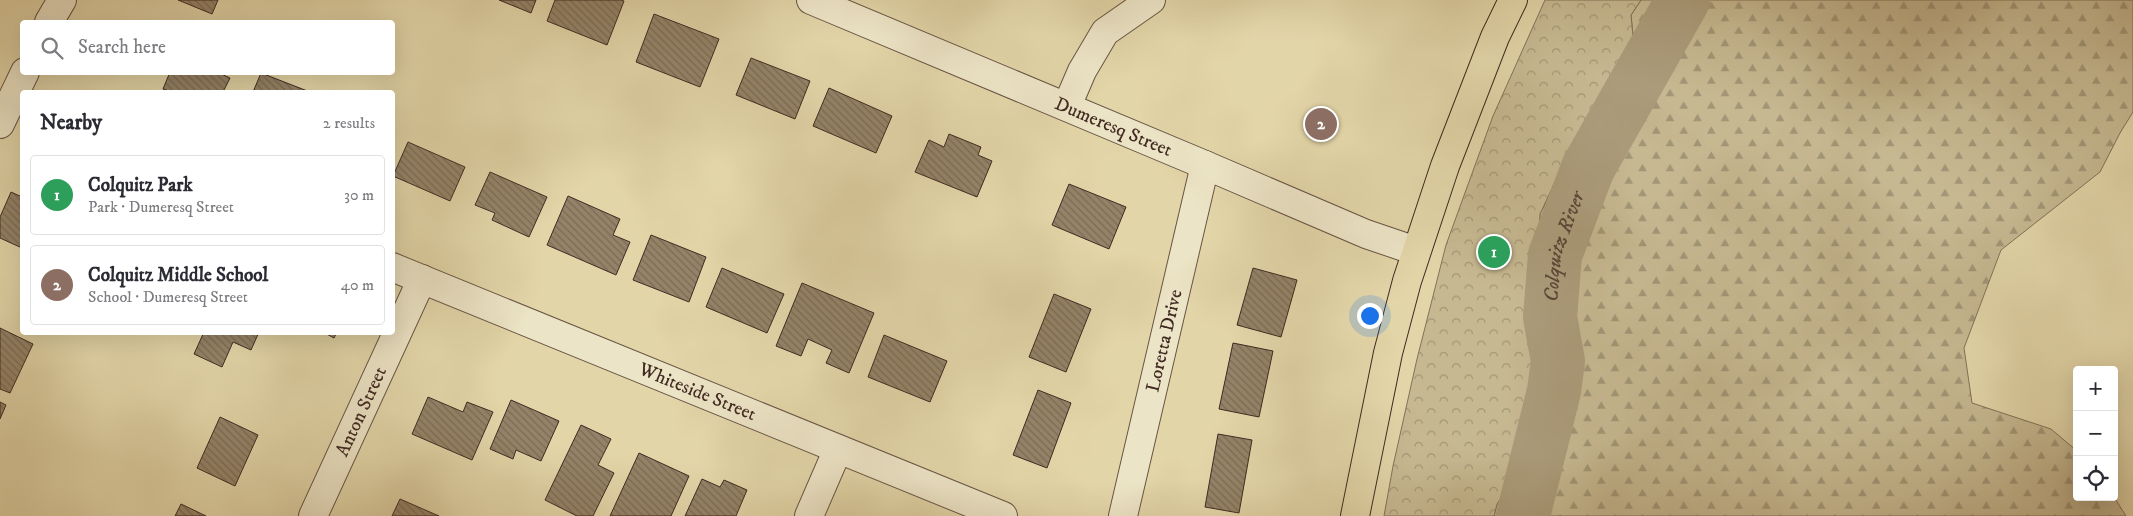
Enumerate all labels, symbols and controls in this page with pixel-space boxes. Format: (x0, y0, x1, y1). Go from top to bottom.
search box (20, 20, 395, 75)
icon: search (38, 34, 66, 62)
text: Search here (78, 36, 166, 59)
street label: Dumeresq Street (1051, 92, 1176, 161)
pin: 2 (1305, 105, 1337, 143)
text: Nearby (40, 110, 102, 136)
text: 2 results (323, 113, 375, 133)
text: Colquitz Park (88, 174, 193, 197)
text: 1 (54, 185, 60, 205)
text: 30 m (344, 185, 374, 205)
water label: Colquitz River (1539, 186, 1591, 303)
text: Park · Dumeresq Street (88, 197, 234, 217)
pin: 1 (1478, 233, 1510, 271)
text: Colquitz Middle School (88, 264, 268, 287)
text: 2 (53, 275, 61, 295)
text: 40 m (341, 275, 374, 295)
text: School · Dumeresq Street (88, 287, 248, 307)
street label: Loretta Drive (1141, 287, 1187, 394)
your location (1357, 303, 1383, 329)
street label: Whiteside Street (635, 357, 760, 426)
street label: Anton Street (330, 363, 392, 460)
map controls (2073, 366, 2118, 501)
button: + (2073, 366, 2118, 411)
button: − (2073, 411, 2118, 456)
button: locate (2073, 456, 2118, 501)

